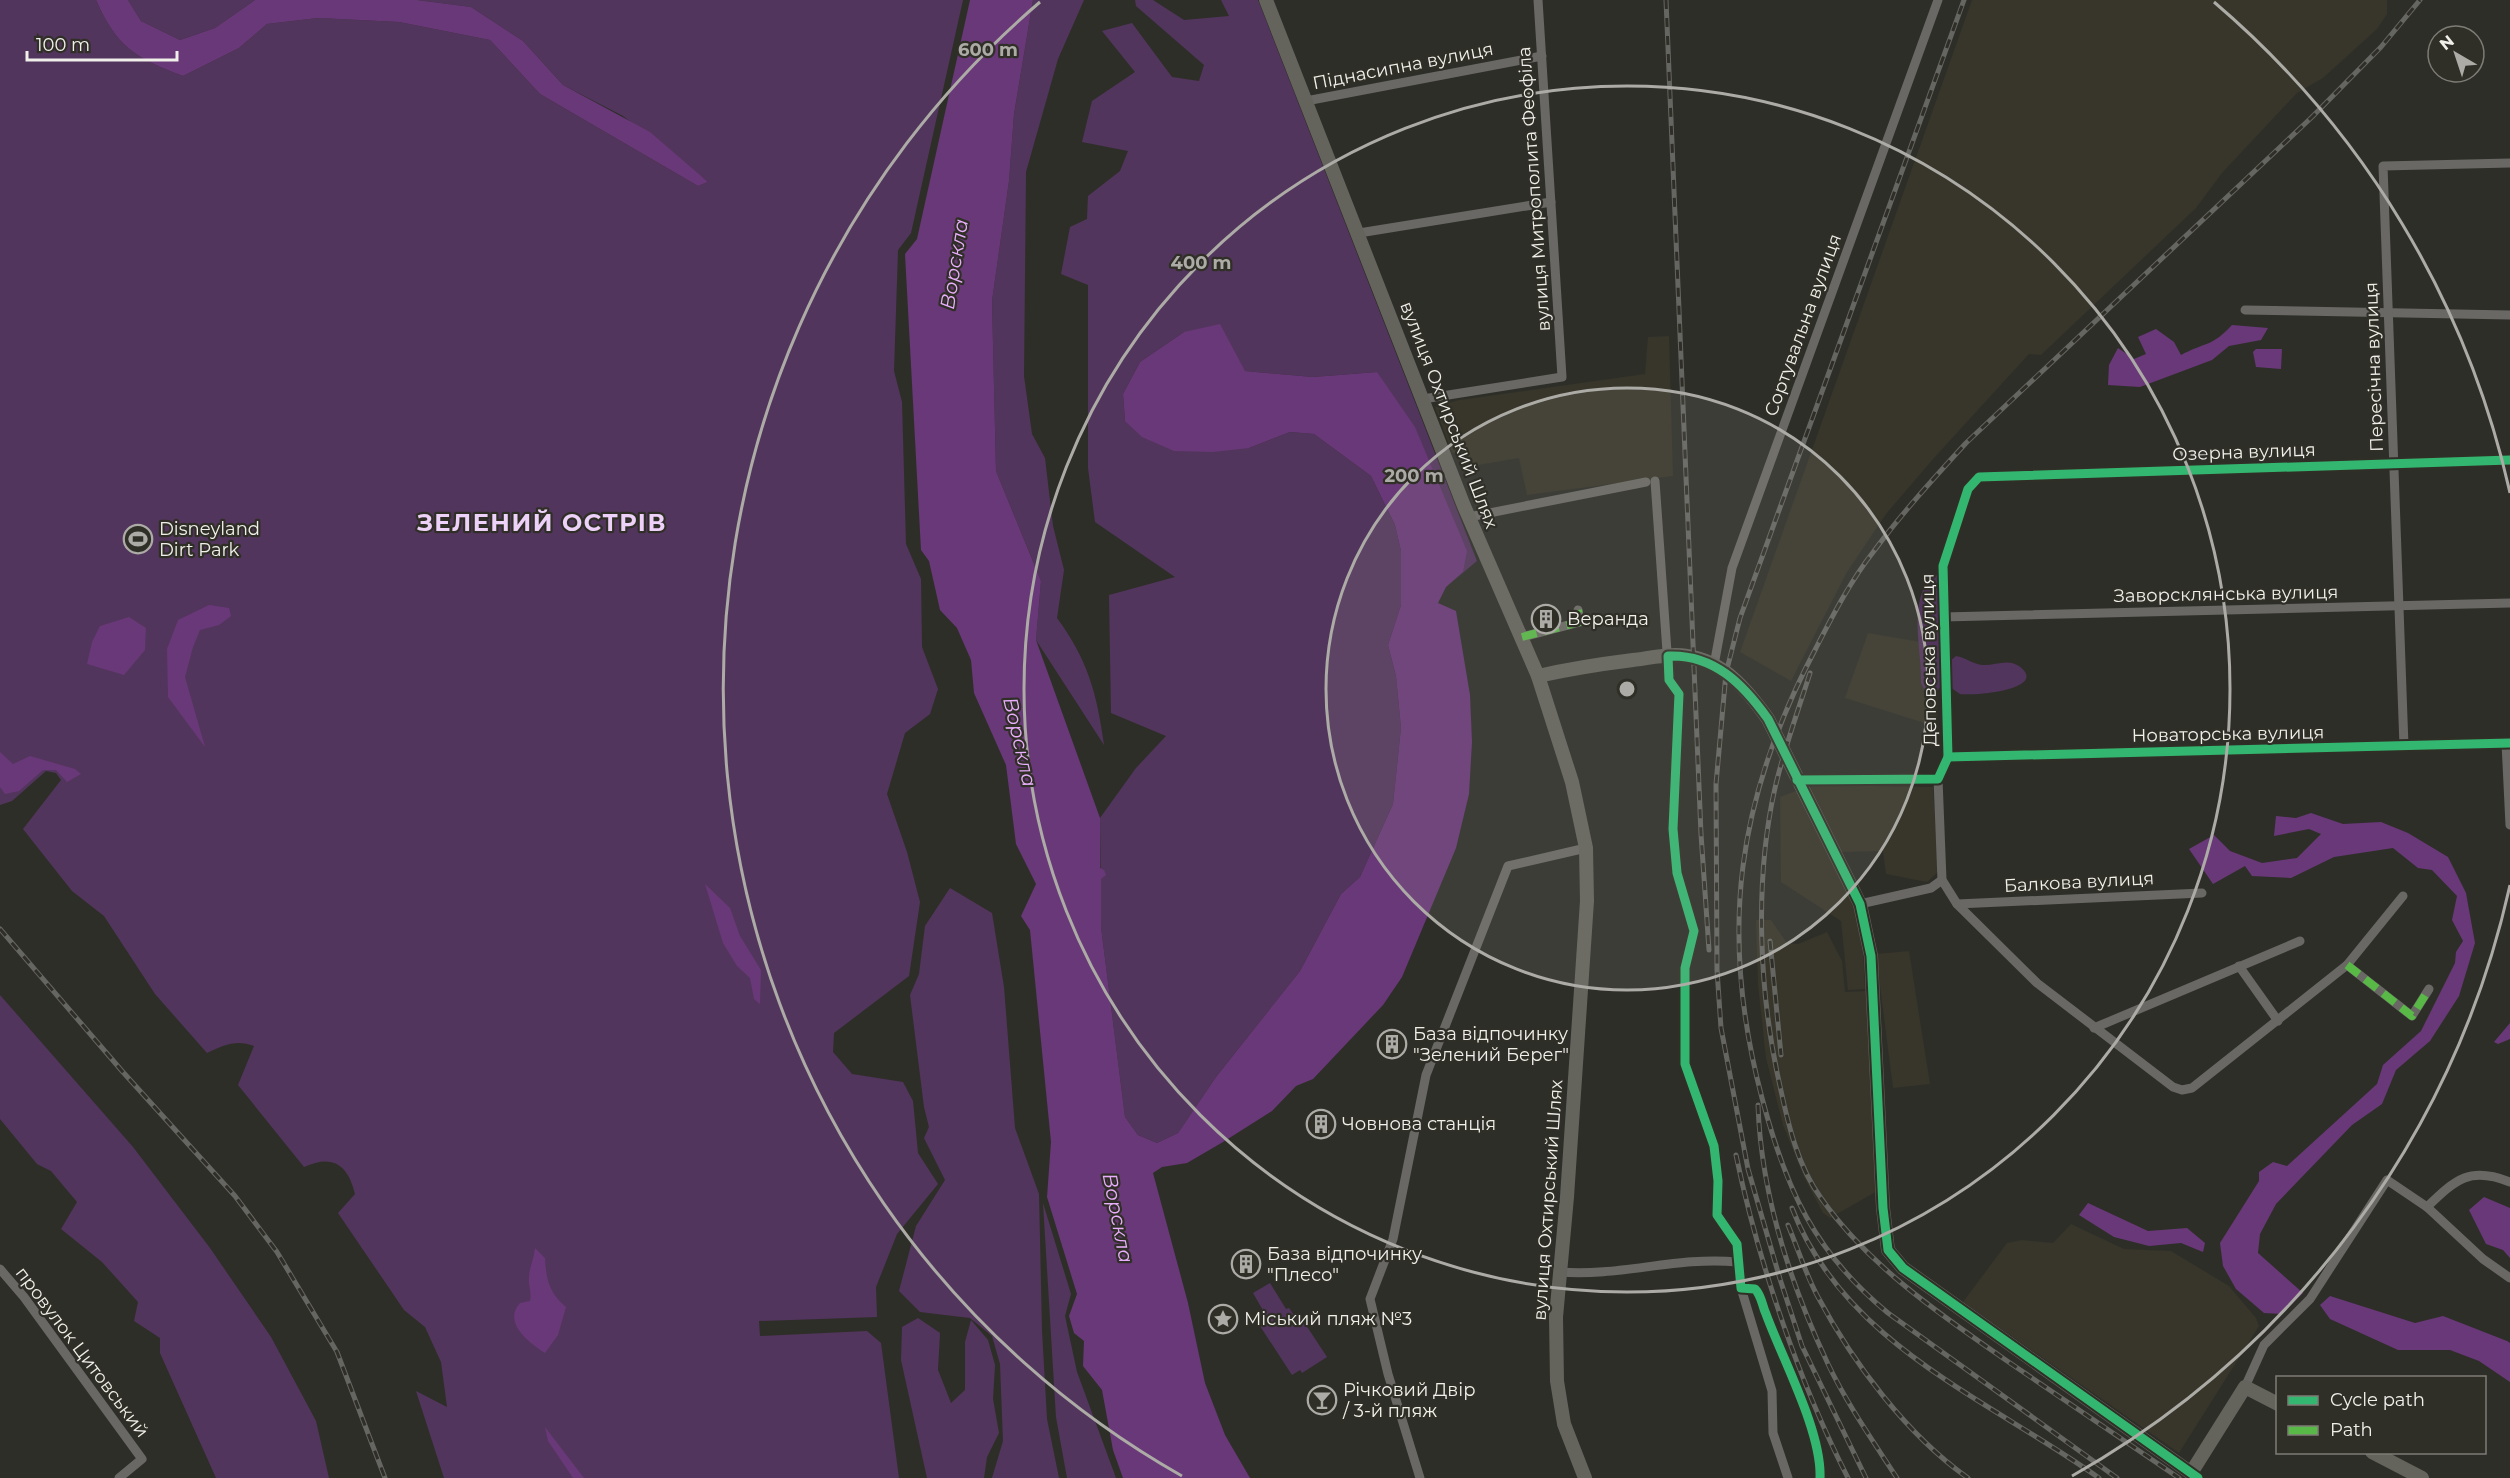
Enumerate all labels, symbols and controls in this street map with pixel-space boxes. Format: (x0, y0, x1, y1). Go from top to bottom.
scale bar (27, 24, 177, 62)
north arrow (2426, 24, 2486, 84)
text: N (2436, 31, 2458, 54)
text: 100 m (36, 34, 90, 56)
street label: Піднасипна вулиця (1311, 38, 1495, 94)
text: 600 m (958, 39, 1018, 61)
street label: вулиця Митрополита Феофіла (1513, 46, 1555, 332)
water label: Ворскла (935, 217, 973, 311)
street label: Сортувальна вулиця (1760, 231, 1846, 419)
text: 400 m (1171, 252, 1231, 274)
street label: Пересічна вулиця (2360, 282, 2388, 452)
street label: вулиця Охтирський Шлях (1395, 298, 1503, 532)
street label: Озерна вулиця (2172, 439, 2316, 465)
text: 200 m (1384, 465, 1444, 487)
district label: ЗЕЛЕНИЙ ОСТРІВ (416, 508, 667, 537)
place label: Disneyland Dirt Park (159, 518, 260, 561)
sports icon: Disneyland Dirt Park (122, 523, 154, 555)
street label: Деповська вулиця (1916, 573, 1942, 747)
street label: Заворсклянська вулиця (2113, 581, 2339, 607)
building icon: Веранда (1530, 603, 1562, 635)
place label: Веранда (1567, 608, 1649, 630)
centre of rings (1617, 679, 1637, 699)
water label: Ворскла (998, 695, 1042, 789)
street label: Новаторська вулиця (2131, 721, 2325, 747)
street label: Балкова вулиця (2003, 867, 2155, 897)
place label: База відпочинку "Зелений Берег" (1413, 1023, 1569, 1066)
building icon: База відпочинку "Зелений Берег" (1376, 1028, 1408, 1060)
street label: вулиця Охтирський Шлях (1529, 1078, 1567, 1321)
building icon: Човнова станція (1305, 1108, 1337, 1140)
place label: Човнова станція (1342, 1113, 1496, 1135)
water label: Ворскла (1098, 1171, 1138, 1265)
place label: База відпочинку "Плесо" (1267, 1243, 1422, 1286)
building icon: База відпочинку "Плесо" (1230, 1248, 1262, 1280)
street label: провулок Цитовський (11, 1262, 153, 1442)
place icon: Міський пляж №3 (1207, 1303, 1239, 1335)
place label: Міський пляж №3 (1244, 1308, 1412, 1330)
legend (2276, 1376, 2486, 1454)
place label: Річковий Двір / 3-й пляж (1342, 1379, 1476, 1422)
bar icon: Річковий Двір / 3-й пляж (1306, 1384, 1338, 1416)
text: Cycle path (2330, 1389, 2425, 1411)
text: Path (2330, 1419, 2373, 1441)

